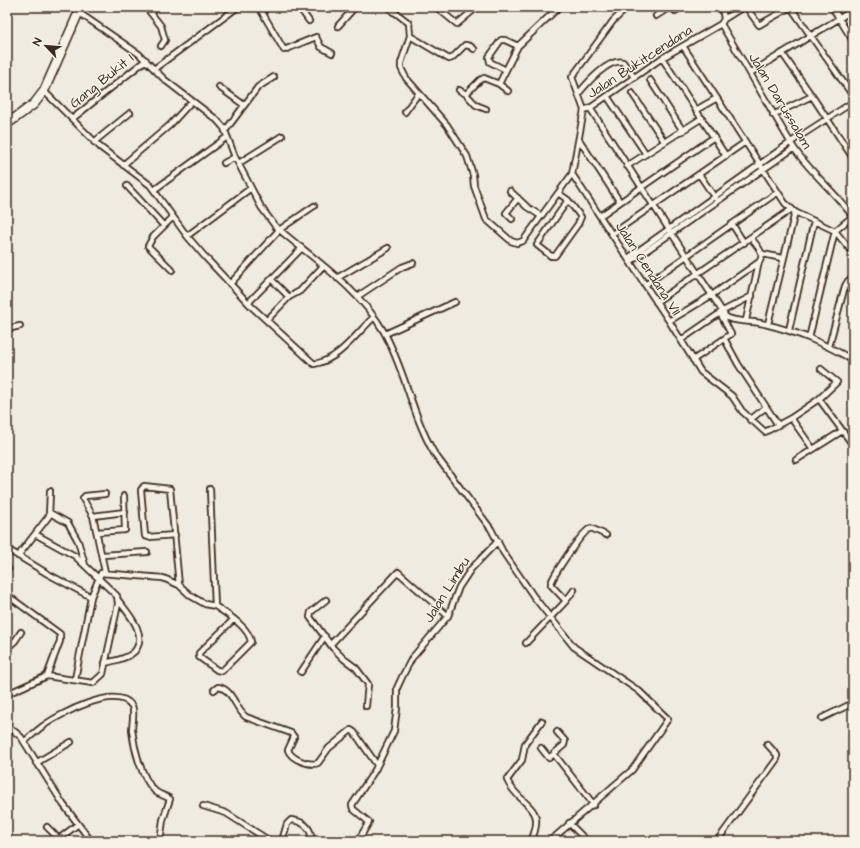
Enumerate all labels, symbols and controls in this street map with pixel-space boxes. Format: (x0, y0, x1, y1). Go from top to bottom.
street label: Jalan Bukitcendana (583, 20, 697, 104)
north arrow (26, 26, 66, 66)
text: N (29, 35, 46, 48)
street label: Gang Bukit I (65, 49, 139, 113)
street label: Jalan Darussalam (743, 49, 817, 153)
street label: Jalan Cendana VII (610, 218, 686, 320)
street label: Jalan Limbu (419, 553, 475, 627)

